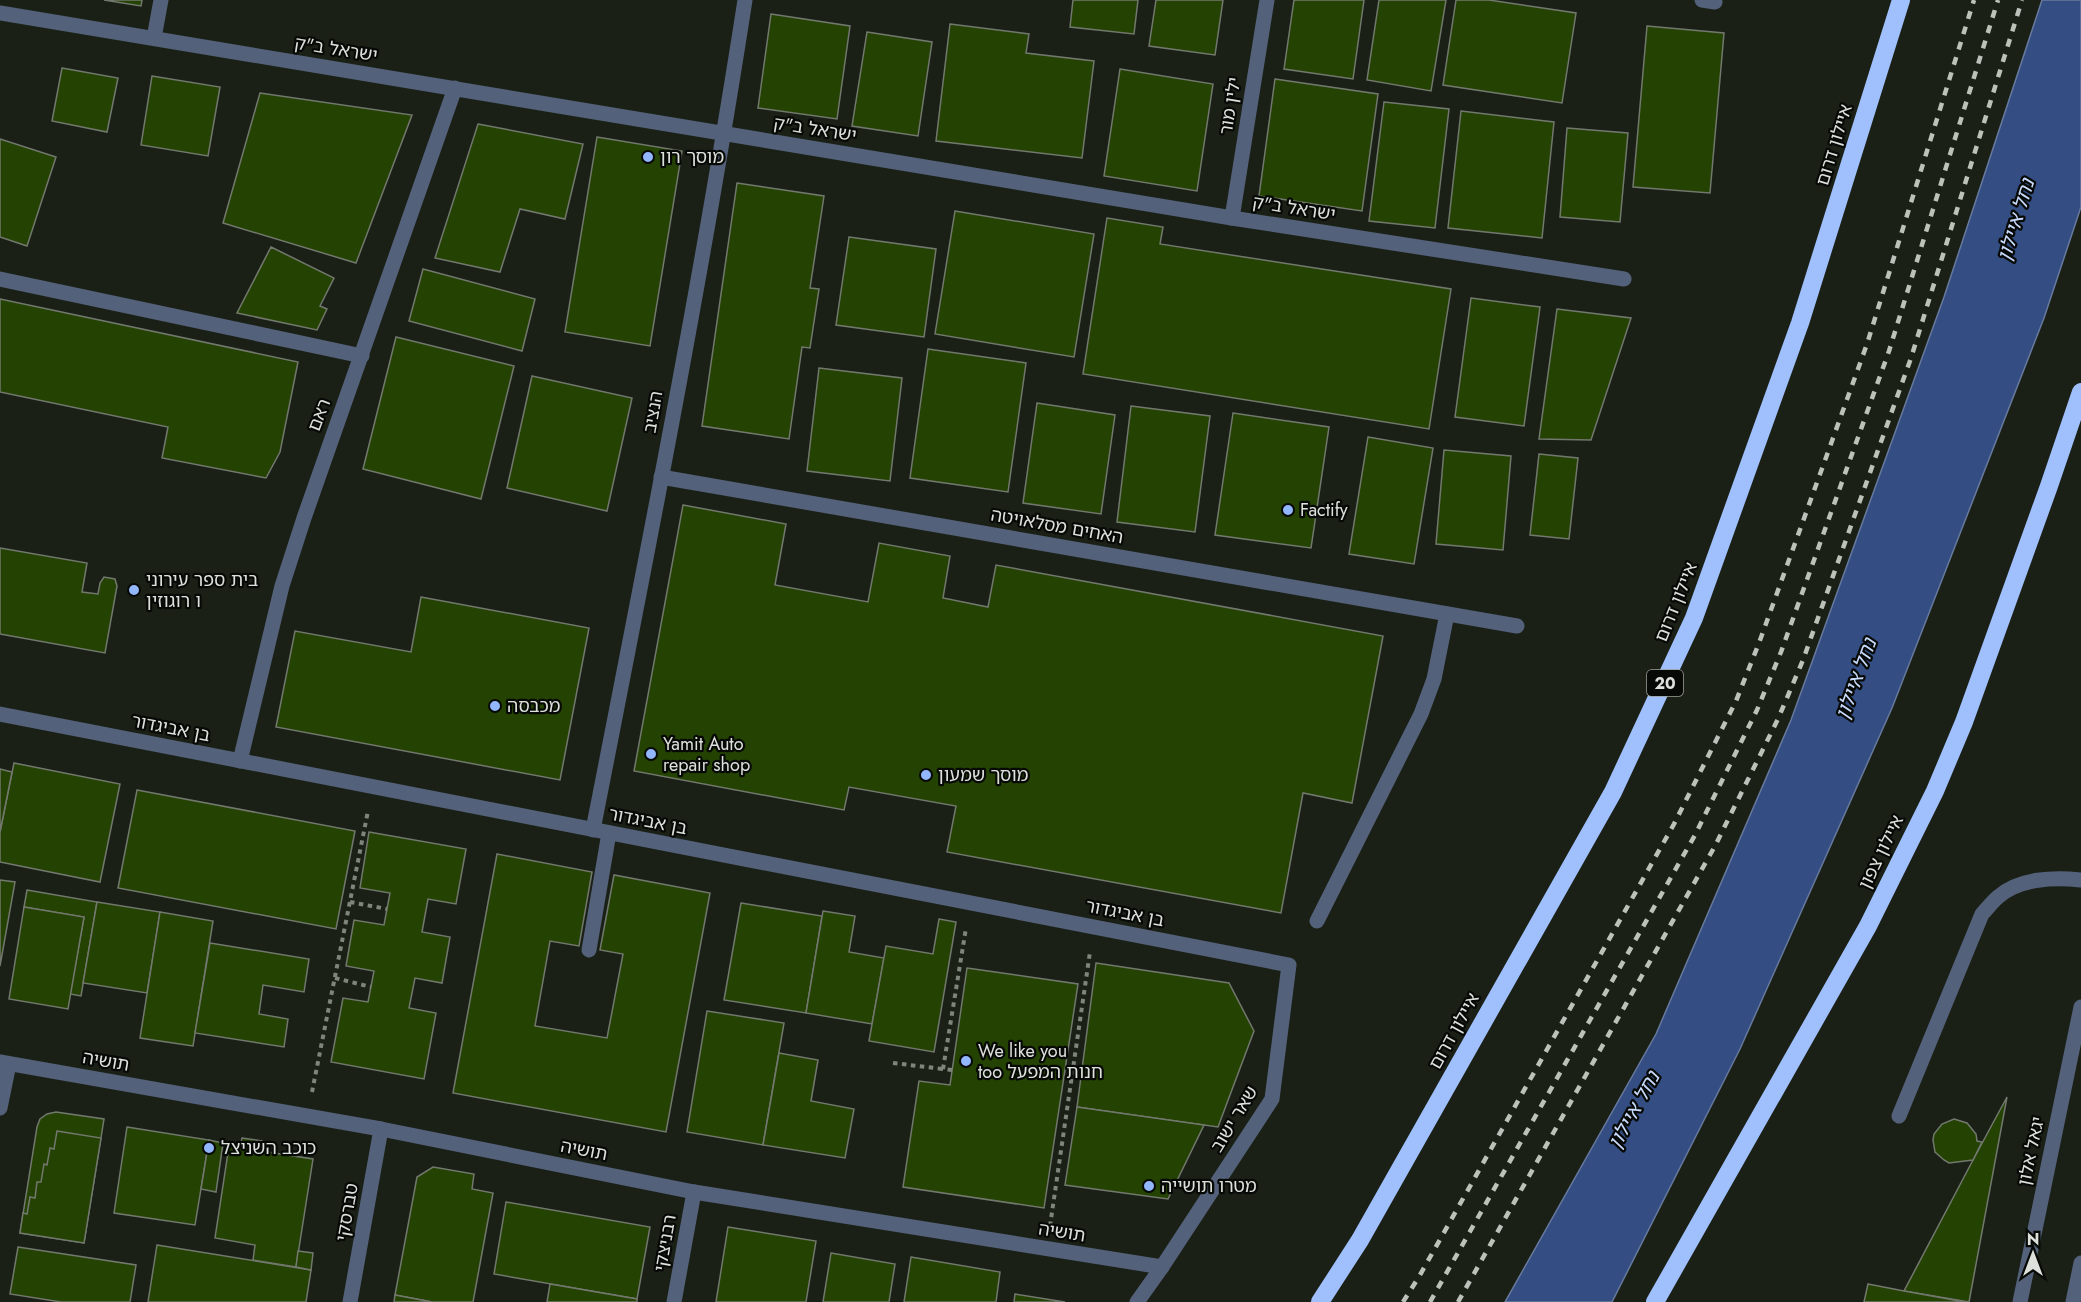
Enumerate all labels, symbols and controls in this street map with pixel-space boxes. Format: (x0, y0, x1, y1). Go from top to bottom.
street label: ישראל ב"ק (293, 30, 379, 68)
street label: ילין מור (1213, 75, 1247, 137)
street label: איילון דרום (1809, 101, 1859, 189)
street label: ישראל ב"ק (772, 110, 858, 148)
place label: מוסך רון (660, 144, 724, 170)
marker: מוסך רון (641, 150, 655, 164)
water label: נחל איילון (1990, 174, 2043, 265)
street label: ישראל ב"ק (1251, 189, 1337, 227)
street label: הנציב (637, 389, 669, 435)
street label: ראם (301, 395, 337, 435)
place label: Factify (1300, 497, 1348, 523)
street label: האחים מסלאויטה (989, 502, 1125, 550)
marker: Factify (1281, 503, 1295, 517)
street label: איילון דרום (1648, 558, 1704, 646)
place label: בית ספר עירוני ו רוגוזין (146, 567, 258, 614)
marker: בית ספר עירוני ו רוגוזין (127, 583, 141, 597)
water label: נחל איילון (1828, 633, 1885, 724)
road number: 20 (1647, 670, 1683, 696)
place label: מכבסה (507, 693, 560, 719)
marker: מכבסה (488, 699, 502, 713)
street label: בן אביגדור (129, 708, 213, 748)
place label: Yamit Auto repair shop (663, 731, 750, 778)
marker: Yamit Auto repair shop (644, 747, 658, 761)
place label: מוסך שמעון (938, 762, 1029, 788)
marker: מוסך שמעון (919, 768, 933, 782)
street label: בן אביגדור (606, 801, 690, 841)
street label: איילון צפון (1852, 811, 1910, 893)
street label: בן אביגדור (1083, 893, 1167, 933)
street label: איילון דרום (1422, 988, 1486, 1074)
place label: We like you too חנות המפעל (978, 1038, 1103, 1085)
street label: תושיה (81, 1044, 131, 1078)
marker: We like you too חנות המפעל (959, 1054, 973, 1068)
water label: נחל איילון (1601, 1065, 1668, 1154)
street label: שאר ישוב (1204, 1081, 1264, 1157)
street label: יגאל אלון (2011, 1114, 2051, 1188)
street label: תושיה (558, 1133, 610, 1167)
place label: כוכב השניצל (221, 1135, 316, 1161)
marker: כוכב השניצל (202, 1141, 216, 1155)
place label: מטרו תושייה (1161, 1173, 1257, 1199)
marker: מטרו תושייה (1142, 1179, 1156, 1193)
street label: טברסקי (329, 1181, 365, 1243)
street label: רבניצקי (647, 1212, 683, 1274)
street label: תושיה (1037, 1215, 1087, 1249)
north arrow (2003, 1224, 2063, 1284)
text: N (2027, 1228, 2039, 1251)

